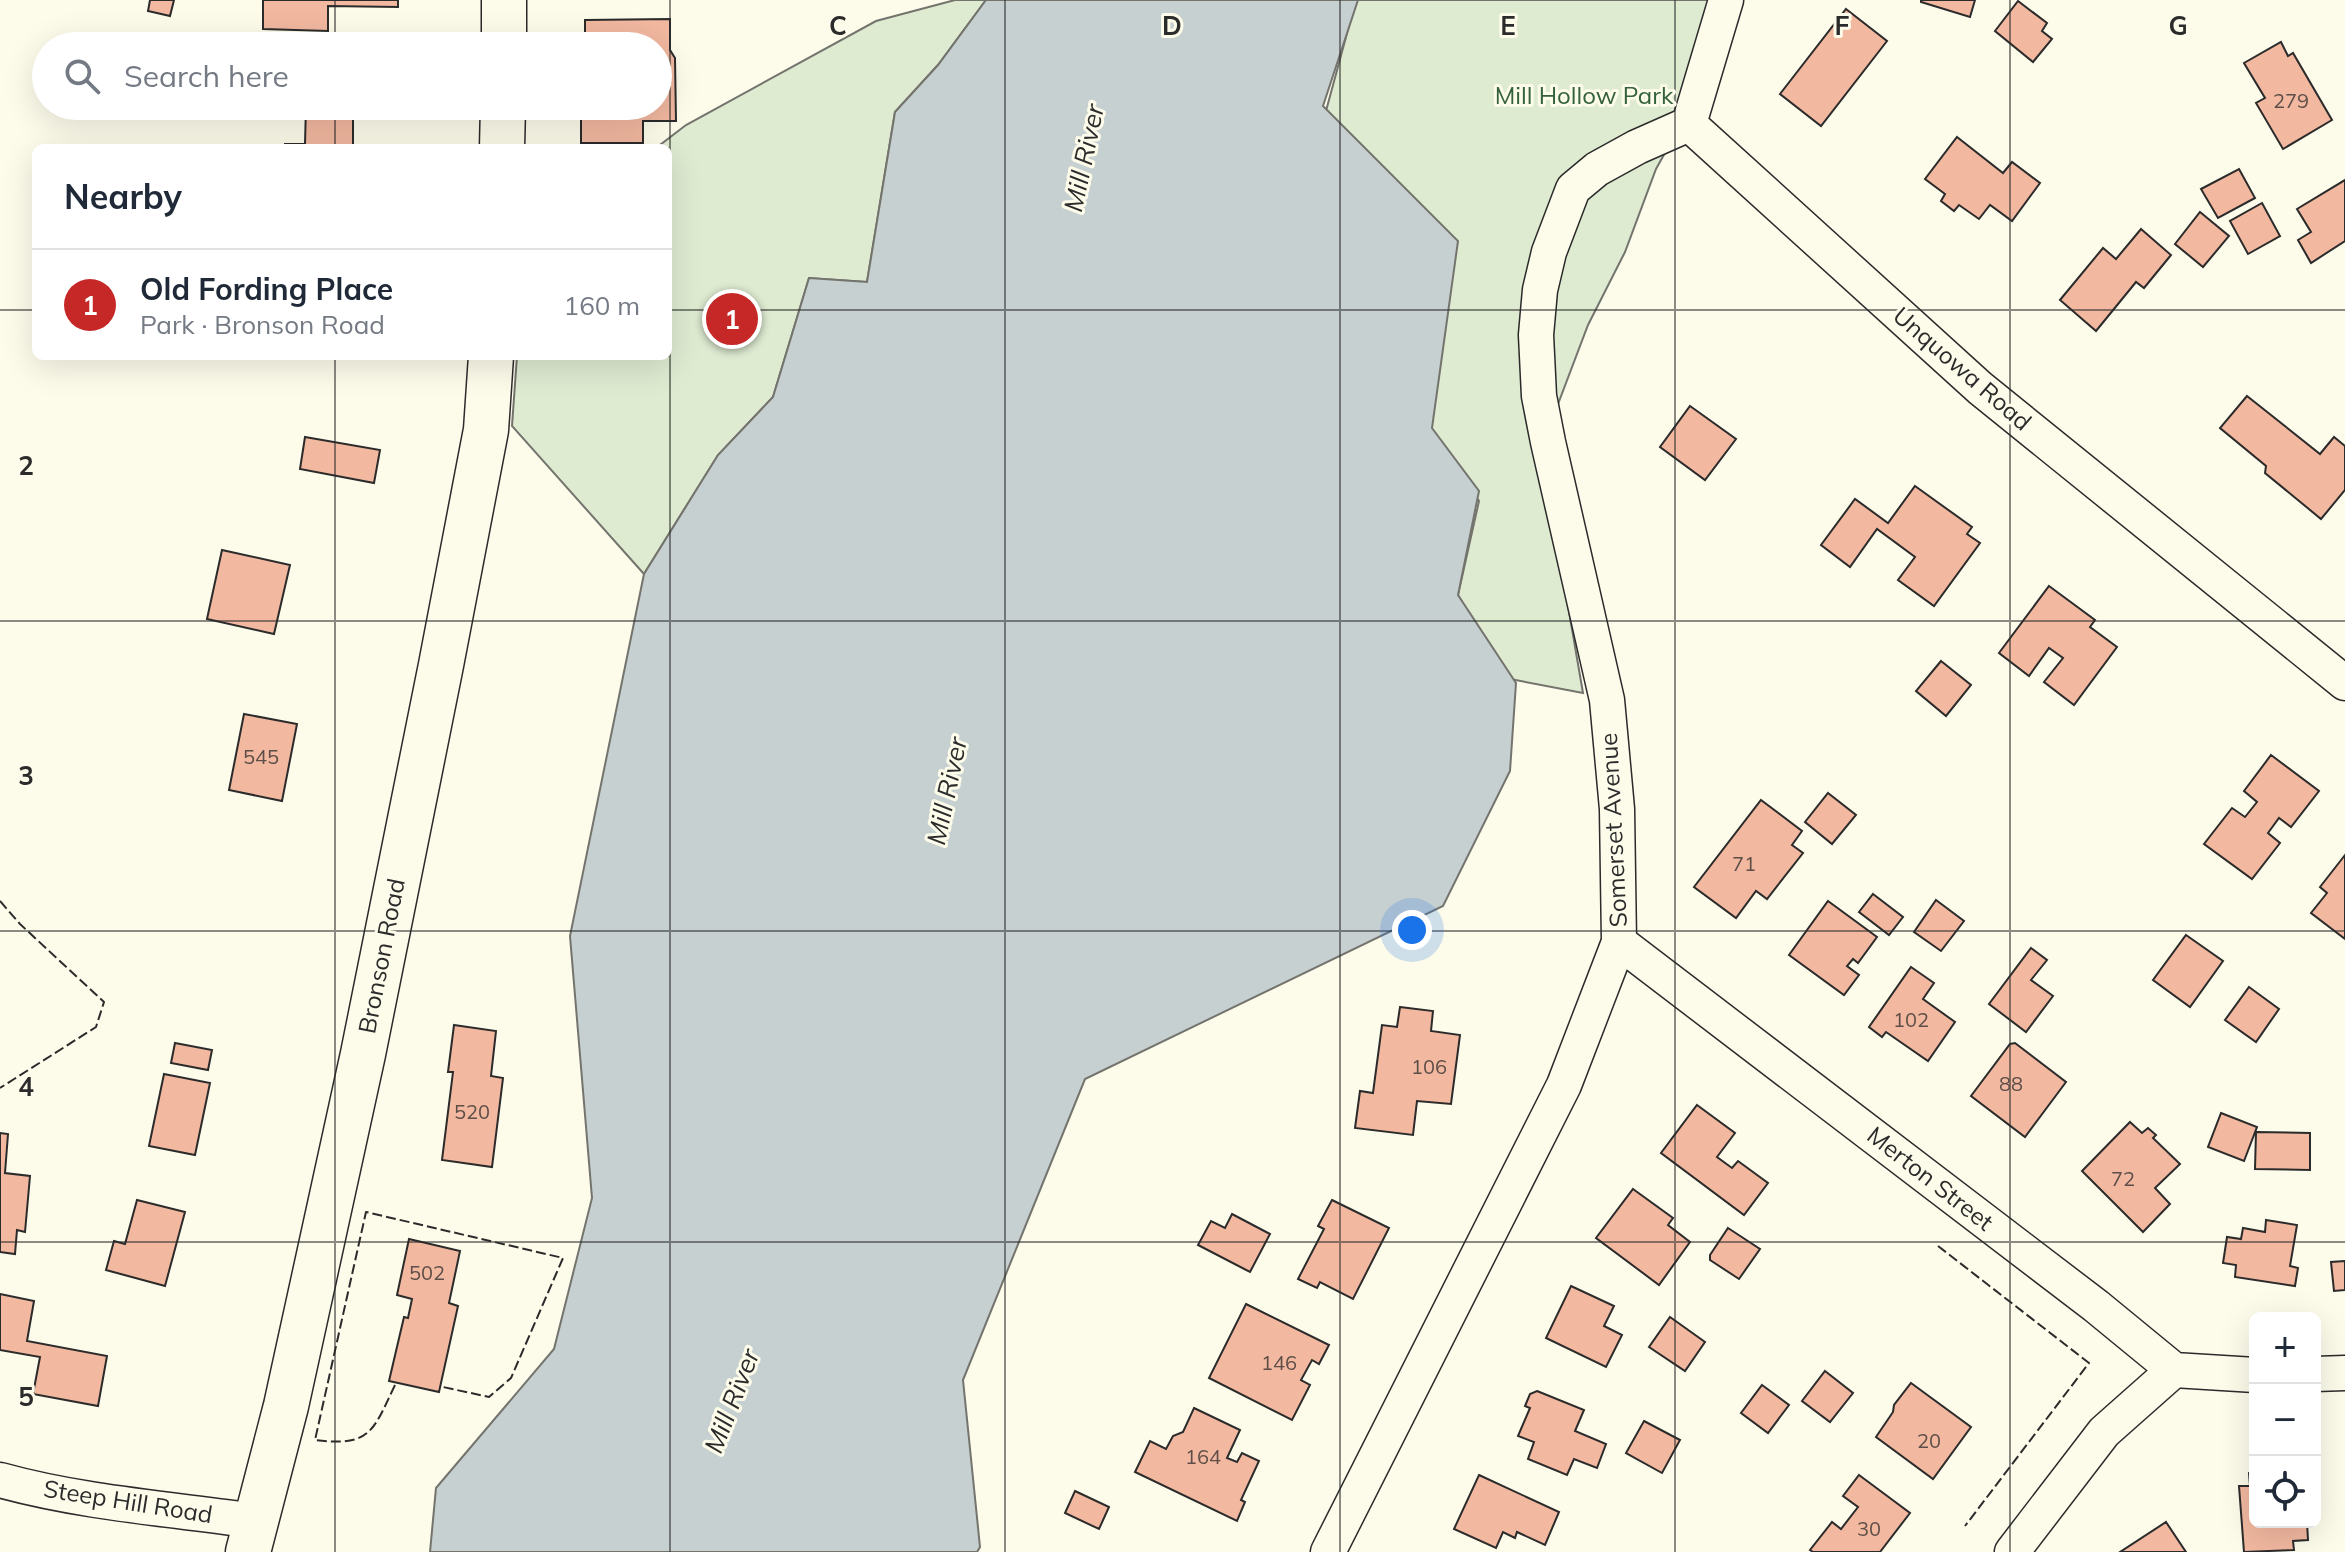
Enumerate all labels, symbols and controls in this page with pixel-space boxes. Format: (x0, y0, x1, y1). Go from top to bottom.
text: C (829, 9, 847, 42)
text: D (1162, 9, 1182, 42)
text: E (1500, 9, 1516, 42)
text: F (1835, 9, 1850, 42)
text: G (2168, 9, 2188, 42)
search box (32, 32, 672, 120)
icon: search (60, 54, 104, 98)
text: Search here (124, 57, 289, 95)
park label: Mill Hollow Park (1495, 80, 1674, 110)
house number: 279 (2273, 88, 2309, 113)
water label: Mill River (1056, 100, 1111, 215)
text: Nearby (64, 175, 182, 218)
text: Old Fording Place (140, 270, 393, 308)
text: 1 (82, 289, 98, 322)
text: 160 m (564, 289, 640, 322)
pin: 1 (706, 289, 758, 349)
street label: Unquowa Road (1887, 300, 2038, 436)
text: Park · Bronson Road (140, 308, 385, 341)
text: 2 (18, 449, 34, 482)
street label: Somerset Avenue (1593, 732, 1633, 928)
water label: Mill River (919, 733, 974, 848)
house number: 545 (243, 744, 279, 769)
text: 3 (18, 759, 34, 792)
house number: 71 (1732, 851, 1756, 876)
street label: Bronson Road (351, 876, 411, 1036)
your location (1392, 910, 1432, 950)
house number: 102 (1893, 1007, 1929, 1032)
house number: 106 (1411, 1054, 1447, 1079)
text: 4 (18, 1070, 34, 1103)
house number: 88 (1999, 1071, 2023, 1096)
house number: 520 (454, 1099, 490, 1124)
street label: Merton Street (1862, 1120, 2000, 1237)
house number: 72 (2111, 1166, 2135, 1191)
house number: 502 (409, 1260, 445, 1285)
map controls (2249, 1312, 2321, 1528)
button: + (2249, 1312, 2321, 1384)
water label: Mill River (697, 1343, 767, 1458)
house number: 146 (1261, 1350, 1297, 1375)
text: 5 (18, 1380, 34, 1413)
button: − (2249, 1384, 2321, 1456)
house number: 20 (1917, 1428, 1941, 1453)
house number: 164 (1185, 1444, 1221, 1469)
button: locate (2249, 1456, 2321, 1528)
street label: Steep Hill Road (42, 1473, 215, 1529)
house number: 30 (1857, 1516, 1881, 1541)

